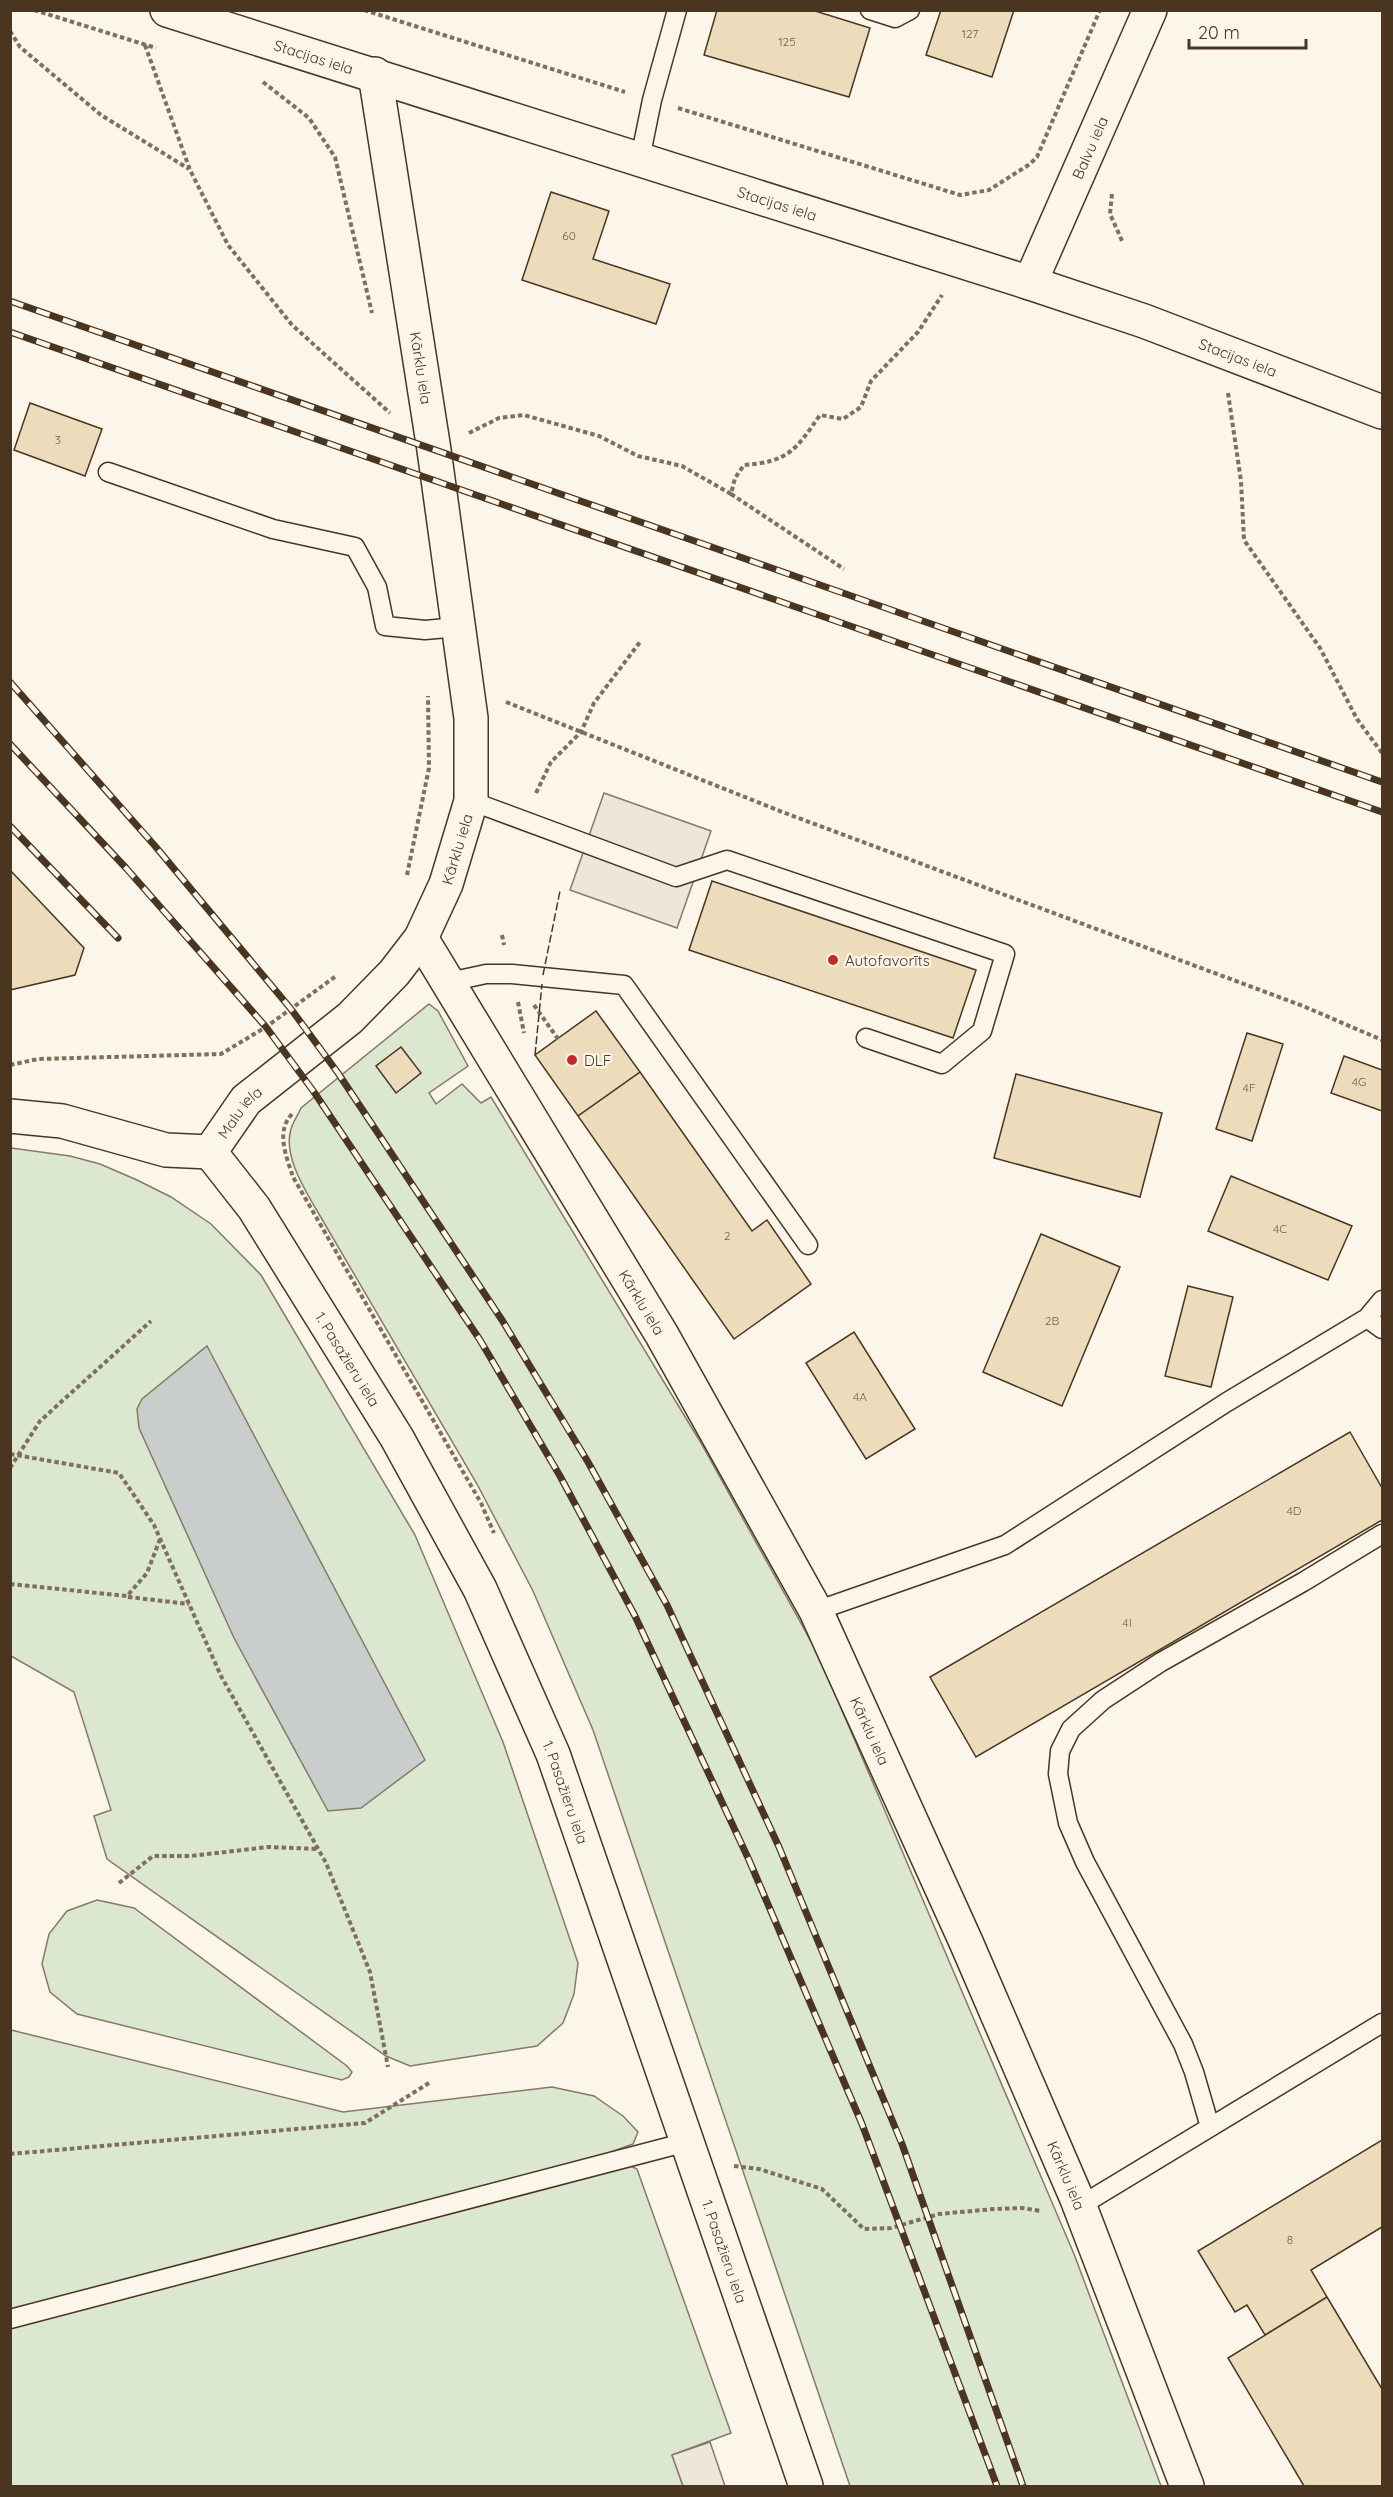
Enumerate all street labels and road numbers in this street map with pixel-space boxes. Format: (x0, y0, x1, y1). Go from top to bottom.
street label: Stacijas iela (272, 35, 356, 78)
street label: Balvu iela (1067, 113, 1112, 182)
street label: Stacijas iela (735, 182, 819, 224)
street label: Kārklu iela (406, 330, 436, 406)
street label: Stacijas iela (1196, 333, 1280, 381)
street label: Kārklu iela (437, 811, 476, 887)
street label: Malu iela (213, 1082, 266, 1142)
street label: Kārklu iela (615, 1266, 669, 1338)
street label: 1. Pasažieru iela (311, 1308, 384, 1410)
street label: Kārklu iela (847, 1694, 894, 1768)
street label: 1. Pasažieru iela (539, 1737, 593, 1846)
street label: Kārklu iela (1044, 2138, 1090, 2212)
street label: 1. Pasažieru iela (698, 2197, 752, 2306)

